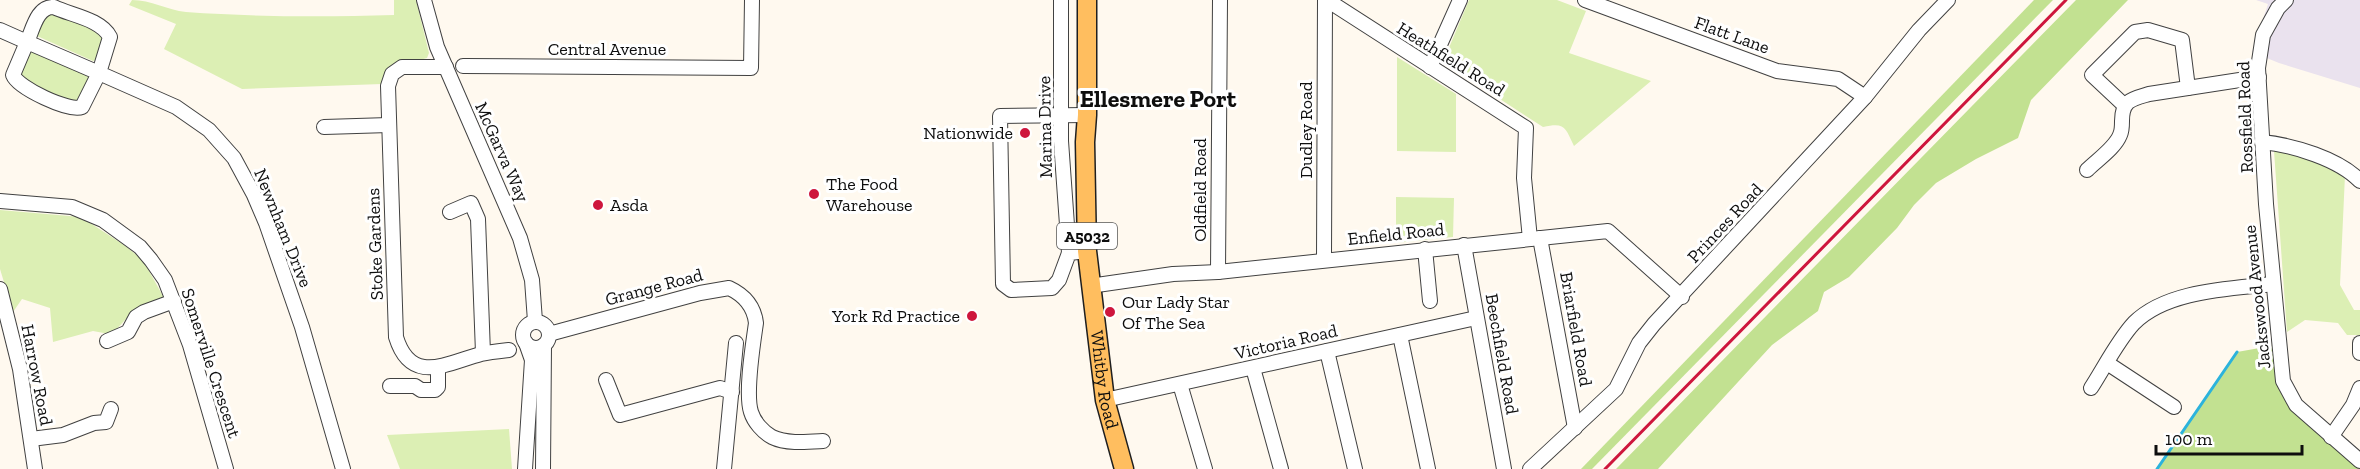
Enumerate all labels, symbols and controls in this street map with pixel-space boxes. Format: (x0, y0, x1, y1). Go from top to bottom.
street label: Flatt Lane (1691, 11, 1773, 59)
street label: Heathfield Road (1393, 17, 1509, 101)
street label: Central Avenue (548, 38, 666, 60)
street label: Rossfield Road (2232, 61, 2258, 173)
street label: Marina Drive (1033, 76, 1057, 178)
street label: Dudley Road (1295, 81, 1317, 179)
district label: Ellesmere Port (1080, 84, 1237, 113)
street label: McGarva Way (470, 98, 534, 206)
place label: Nationwide (923, 122, 1013, 144)
marker: Nationwide (1018, 126, 1032, 140)
street label: Oldfield Road (1189, 138, 1211, 242)
street label: Newnham Drive (249, 165, 317, 291)
place label: The Food Warehouse (826, 173, 913, 216)
street label: Princes Road (1683, 179, 1767, 267)
street label: Stoke Gardens (362, 187, 388, 301)
marker: The Food Warehouse (807, 187, 821, 201)
place label: Asda (610, 194, 648, 216)
marker: Asda (591, 198, 605, 212)
street label: Enfield Road (1347, 218, 1446, 250)
road number: A5032 (1057, 223, 1117, 249)
street label: Jackswood Avenue (2239, 224, 2275, 370)
street label: Grange Road (603, 263, 705, 311)
street label: Briarfield Road (1555, 270, 1597, 388)
street label: Somerville Crescent (176, 285, 246, 441)
place label: Our Lady Star Of The Sea (1122, 291, 1230, 334)
street label: Beechfield Road (1481, 292, 1523, 416)
place label: York Rd Practice (831, 305, 960, 327)
marker: Our Lady Star Of The Sea (1103, 305, 1117, 319)
marker: York Rd Practice (965, 309, 979, 323)
street label: Victoria Road (1232, 319, 1340, 365)
street label: Harrow Road (16, 323, 58, 427)
street label: Whitby Road (1086, 329, 1123, 432)
scale bar (2156, 418, 2302, 456)
text: 100 m (2165, 428, 2213, 450)

